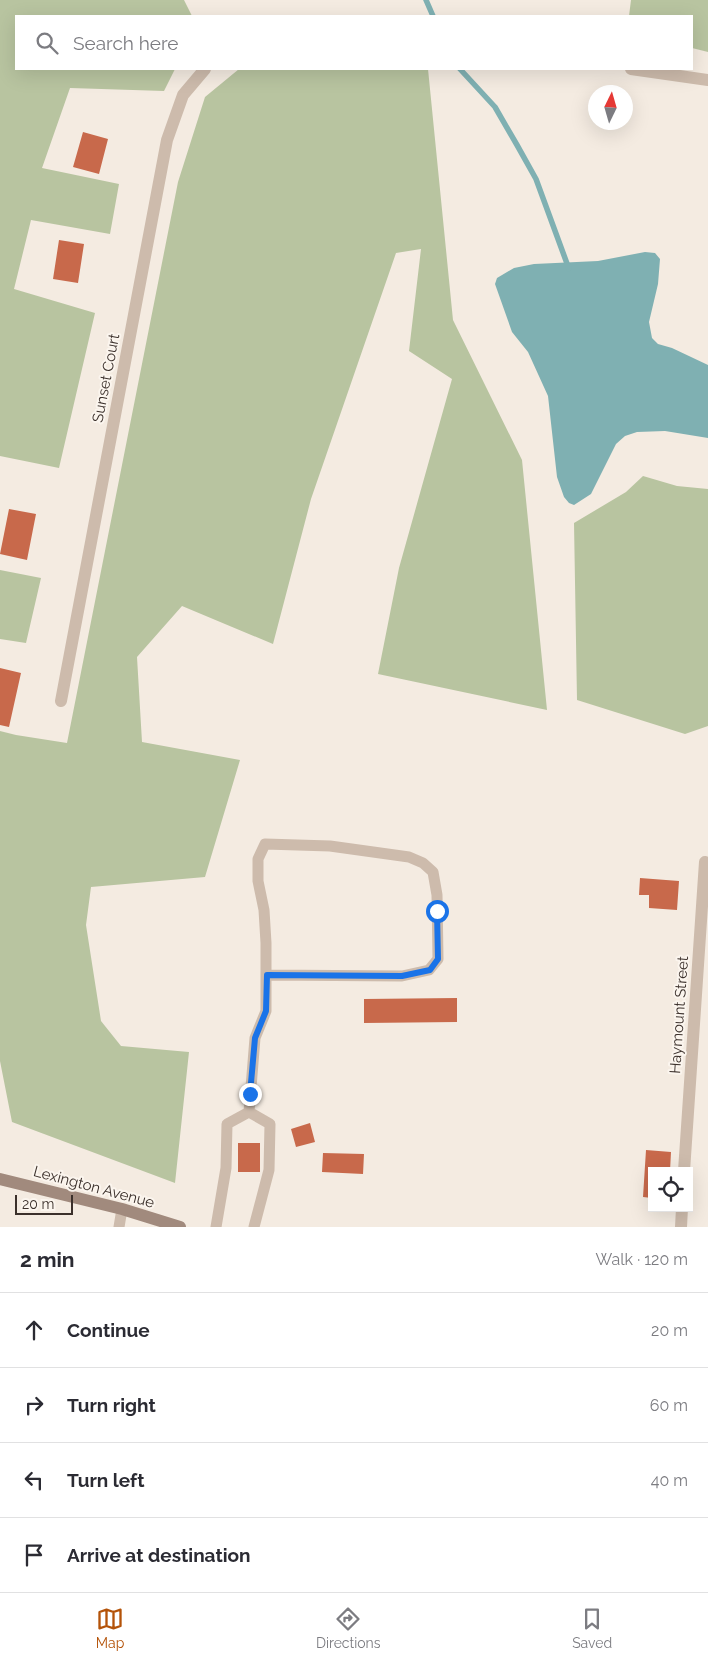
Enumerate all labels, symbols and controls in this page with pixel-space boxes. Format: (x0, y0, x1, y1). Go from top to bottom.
search box (15, 15, 693, 70)
icon: search (33, 29, 61, 57)
text: Search here (73, 32, 179, 54)
north arrow (588, 85, 633, 130)
street label: Sunset Court (89, 332, 123, 424)
route start (426, 900, 449, 923)
street label: Haymount Street (666, 956, 692, 1074)
route end (239, 1083, 262, 1106)
street label: Lexington Avenue (32, 1162, 157, 1212)
map controls (648, 1167, 693, 1212)
button: locate (648, 1167, 693, 1212)
scale bar (15, 1192, 72, 1215)
text: 20 m (22, 1196, 54, 1212)
text: 2 min (20, 1247, 74, 1272)
text: Walk · 120 m (596, 1250, 688, 1269)
icon: ahead (20, 1316, 48, 1344)
text: Continue (67, 1319, 150, 1341)
text: 20 m (651, 1321, 688, 1340)
icon: right (20, 1391, 48, 1419)
text: Turn right (67, 1394, 156, 1416)
text: 60 m (650, 1396, 688, 1415)
icon: left (20, 1466, 48, 1494)
text: Turn left (67, 1469, 144, 1491)
text: 40 m (651, 1471, 688, 1490)
icon: arrive (20, 1541, 48, 1569)
text: Arrive at destination (67, 1544, 251, 1566)
tab: Map (96, 1605, 124, 1651)
tab: Directions (316, 1605, 381, 1651)
tab: Saved (572, 1605, 612, 1651)

